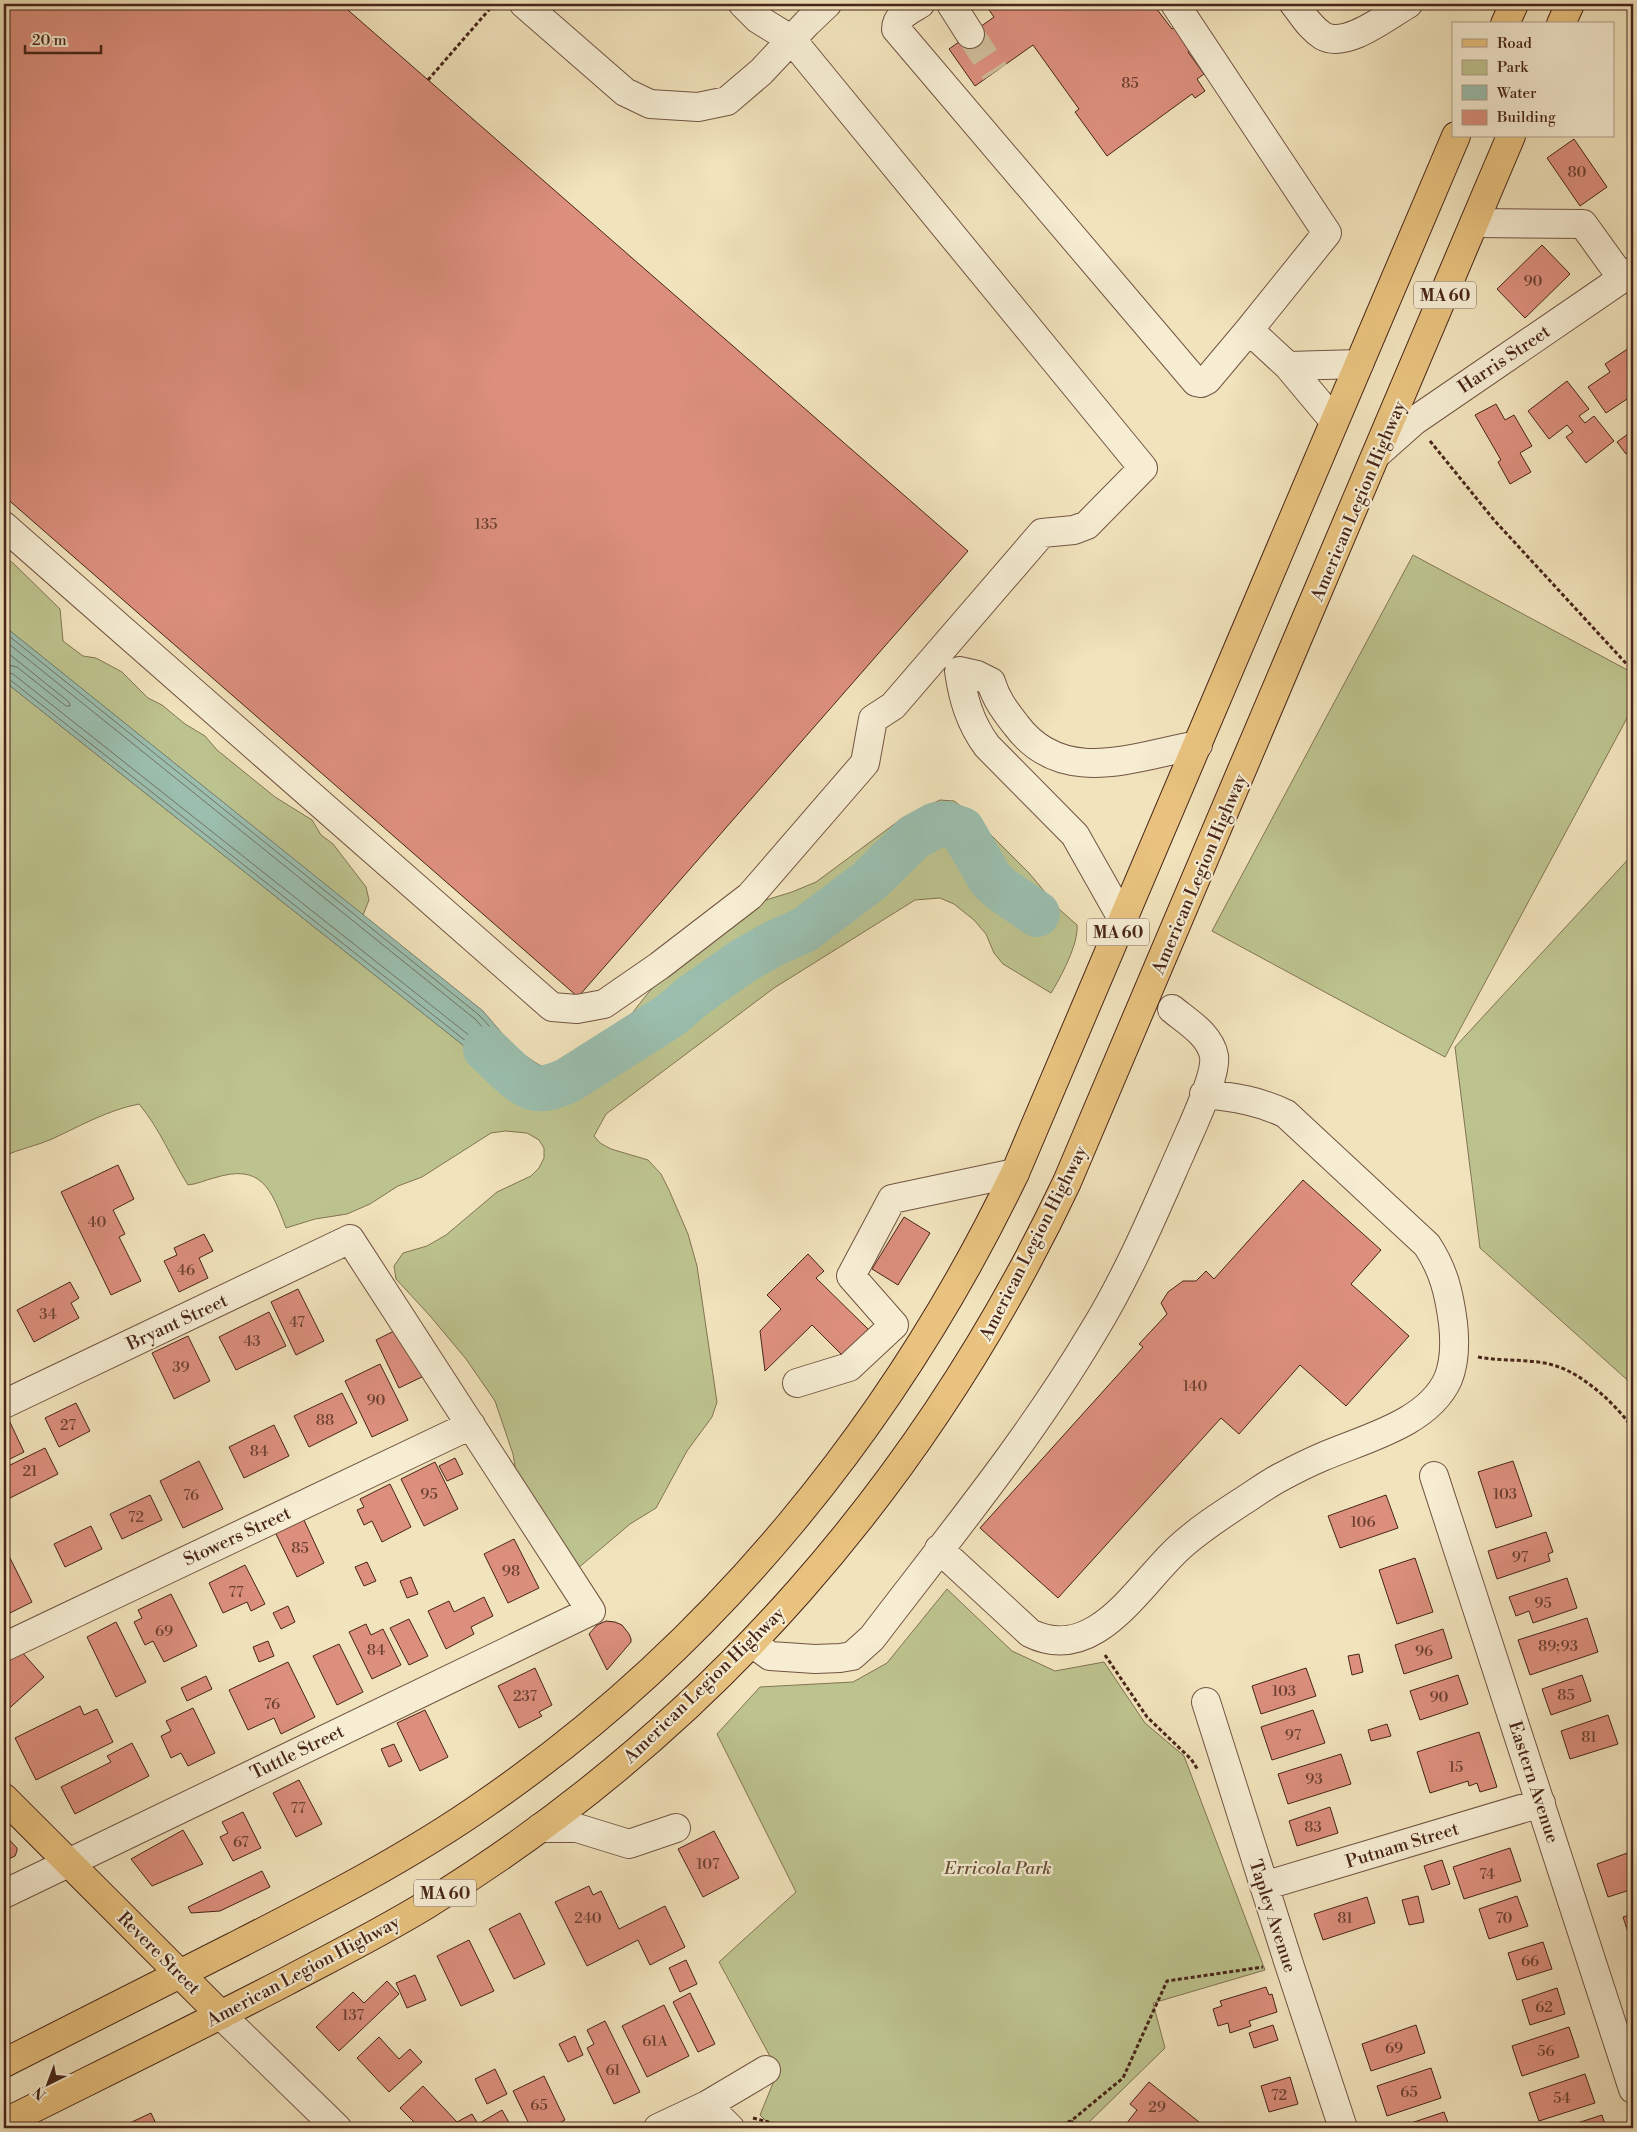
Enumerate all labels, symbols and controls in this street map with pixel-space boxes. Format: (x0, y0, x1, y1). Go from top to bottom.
scale bar (25, 22, 101, 54)
legend (1452, 22, 1614, 138)
text: 20 m (32, 31, 67, 50)
text: Road (1497, 34, 1532, 53)
text: Park (1497, 58, 1529, 77)
house number: 85 (1121, 74, 1139, 93)
text: Water (1496, 84, 1537, 103)
text: Building (1496, 108, 1556, 127)
house number: 80 (1567, 163, 1587, 182)
house number: 90 (1523, 272, 1543, 291)
road number: MA 60 (1414, 282, 1476, 308)
street label: Harris Street (1454, 320, 1555, 399)
street label: American Legion Highway (1305, 397, 1411, 606)
house number: 135 (474, 515, 498, 534)
street label: American Legion Highway (1146, 770, 1252, 979)
road number: MA 60 (1087, 919, 1149, 946)
street label: American Legion Highway (974, 1142, 1093, 1345)
house number: 40 (88, 1213, 106, 1232)
house number: 46 (177, 1261, 195, 1280)
street label: Bryant Street (122, 1289, 232, 1356)
house number: 34 (39, 1305, 57, 1324)
house number: 47 (289, 1313, 305, 1332)
house number: 43 (243, 1332, 261, 1351)
house number: 39 (172, 1358, 190, 1377)
house number: 140 (1183, 1377, 1207, 1396)
house number: 90 (366, 1391, 386, 1410)
house number: 88 (316, 1411, 334, 1430)
house number: 27 (60, 1416, 76, 1435)
house number: 84 (250, 1442, 268, 1461)
house number: 21 (22, 1462, 38, 1481)
house number: 95 (420, 1485, 438, 1504)
house number: 103 (1493, 1485, 1517, 1504)
house number: 76 (183, 1486, 199, 1505)
street label: Stowers Street (180, 1501, 295, 1571)
house number: 72 (128, 1508, 144, 1527)
house number: 106 (1350, 1513, 1376, 1532)
house number: 85 (291, 1539, 309, 1558)
house number: 97 (1512, 1548, 1529, 1567)
house number: 98 (502, 1562, 520, 1581)
house number: 77 (228, 1583, 244, 1602)
house number: 95 (1534, 1594, 1552, 1613)
street label: American Legion Highway (618, 1602, 790, 1769)
house number: 69 (155, 1622, 173, 1641)
house number: 89;93 (1538, 1637, 1578, 1656)
house number: 84 (367, 1641, 385, 1660)
house number: 96 (1415, 1642, 1433, 1661)
house number: 103 (1272, 1682, 1296, 1701)
house number: 85 (1557, 1686, 1575, 1705)
house number: 237 (513, 1687, 537, 1706)
house number: 90 (1429, 1688, 1449, 1707)
house number: 76 (264, 1695, 280, 1714)
street label: Eastern Avenue (1503, 1718, 1564, 1846)
street label: Tuttle Street (247, 1720, 348, 1785)
house number: 97 (1285, 1726, 1302, 1745)
house number: 81 (1581, 1728, 1597, 1747)
house number: 15 (1449, 1758, 1463, 1777)
house number: 93 (1305, 1770, 1323, 1789)
house number: 77 (290, 1799, 306, 1818)
street label: Putnam Street (1343, 1817, 1462, 1874)
house number: 83 (1304, 1818, 1322, 1837)
house number: 67 (233, 1833, 249, 1852)
house number: 107 (696, 1855, 720, 1874)
park label: Erricola Park (943, 1857, 1052, 1880)
street label: Tapley Avenue (1243, 1857, 1302, 1975)
house number: 74 (1479, 1865, 1495, 1884)
road number: MA 60 (414, 1880, 476, 1906)
street label: Revere Street (112, 1907, 206, 2000)
house number: 240 (574, 1909, 602, 1928)
house number: 81 (1337, 1909, 1353, 1928)
house number: 70 (1495, 1909, 1513, 1928)
street label: American Legion Highway (202, 1911, 404, 2033)
house number: 66 (1521, 1952, 1539, 1971)
house number: 62 (1535, 1998, 1553, 2017)
house number: 137 (342, 2006, 364, 2025)
house number: 61A (642, 2032, 668, 2051)
house number: 69 (1385, 2039, 1403, 2058)
house number: 56 (1537, 2042, 1555, 2061)
north arrow (22, 2060, 72, 2110)
house number: 61 (605, 2061, 621, 2080)
text: N (30, 2083, 50, 2103)
house number: 65 (1400, 2083, 1418, 2102)
house number: 72 (1271, 2086, 1287, 2105)
house number: 54 (1553, 2089, 1571, 2108)
house number: 65 (530, 2096, 548, 2115)
house number: 29 (1148, 2098, 1166, 2117)

